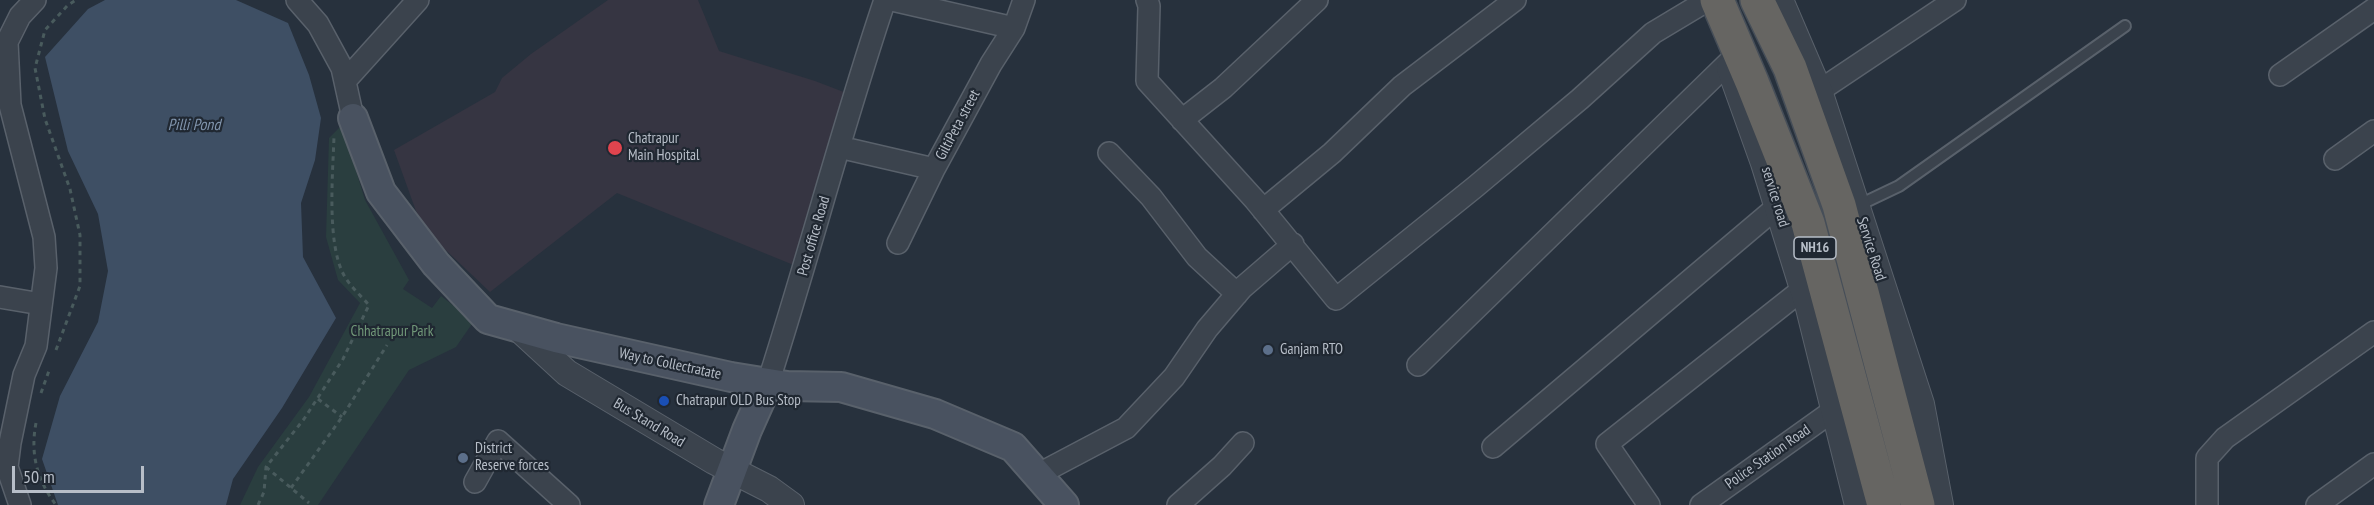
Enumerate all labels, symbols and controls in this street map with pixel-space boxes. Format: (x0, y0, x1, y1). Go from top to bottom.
street label: GiltiPeta street (932, 87, 984, 163)
water label: Pilli Pond (168, 115, 220, 135)
place label: Chatrapur Main Hospital (628, 130, 700, 165)
marker: Chatrapur Main Hospital (606, 139, 624, 157)
street label: service road (1757, 165, 1793, 229)
street label: Post office Road (794, 194, 834, 278)
street label: Service Road (1852, 215, 1890, 283)
road number: NH16 (1794, 237, 1836, 259)
park label: Chhatrapur Park (351, 323, 433, 341)
place label: Ganjam RTO (1280, 341, 1343, 359)
marker: Ganjam RTO (1261, 343, 1275, 357)
street label: Way to Collectratate (617, 344, 723, 384)
place label: Chatrapur OLD Bus Stop (676, 392, 801, 410)
marker: Chatrapur OLD Bus Stop (657, 394, 671, 408)
street label: Bus Stand Road (610, 395, 688, 451)
street label: Police Station Road (1722, 421, 1814, 493)
place label: District Reserve forces (475, 440, 549, 475)
marker: District Reserve forces (456, 451, 470, 465)
scale bar (15, 454, 147, 492)
text: 50 m (23, 465, 55, 488)

